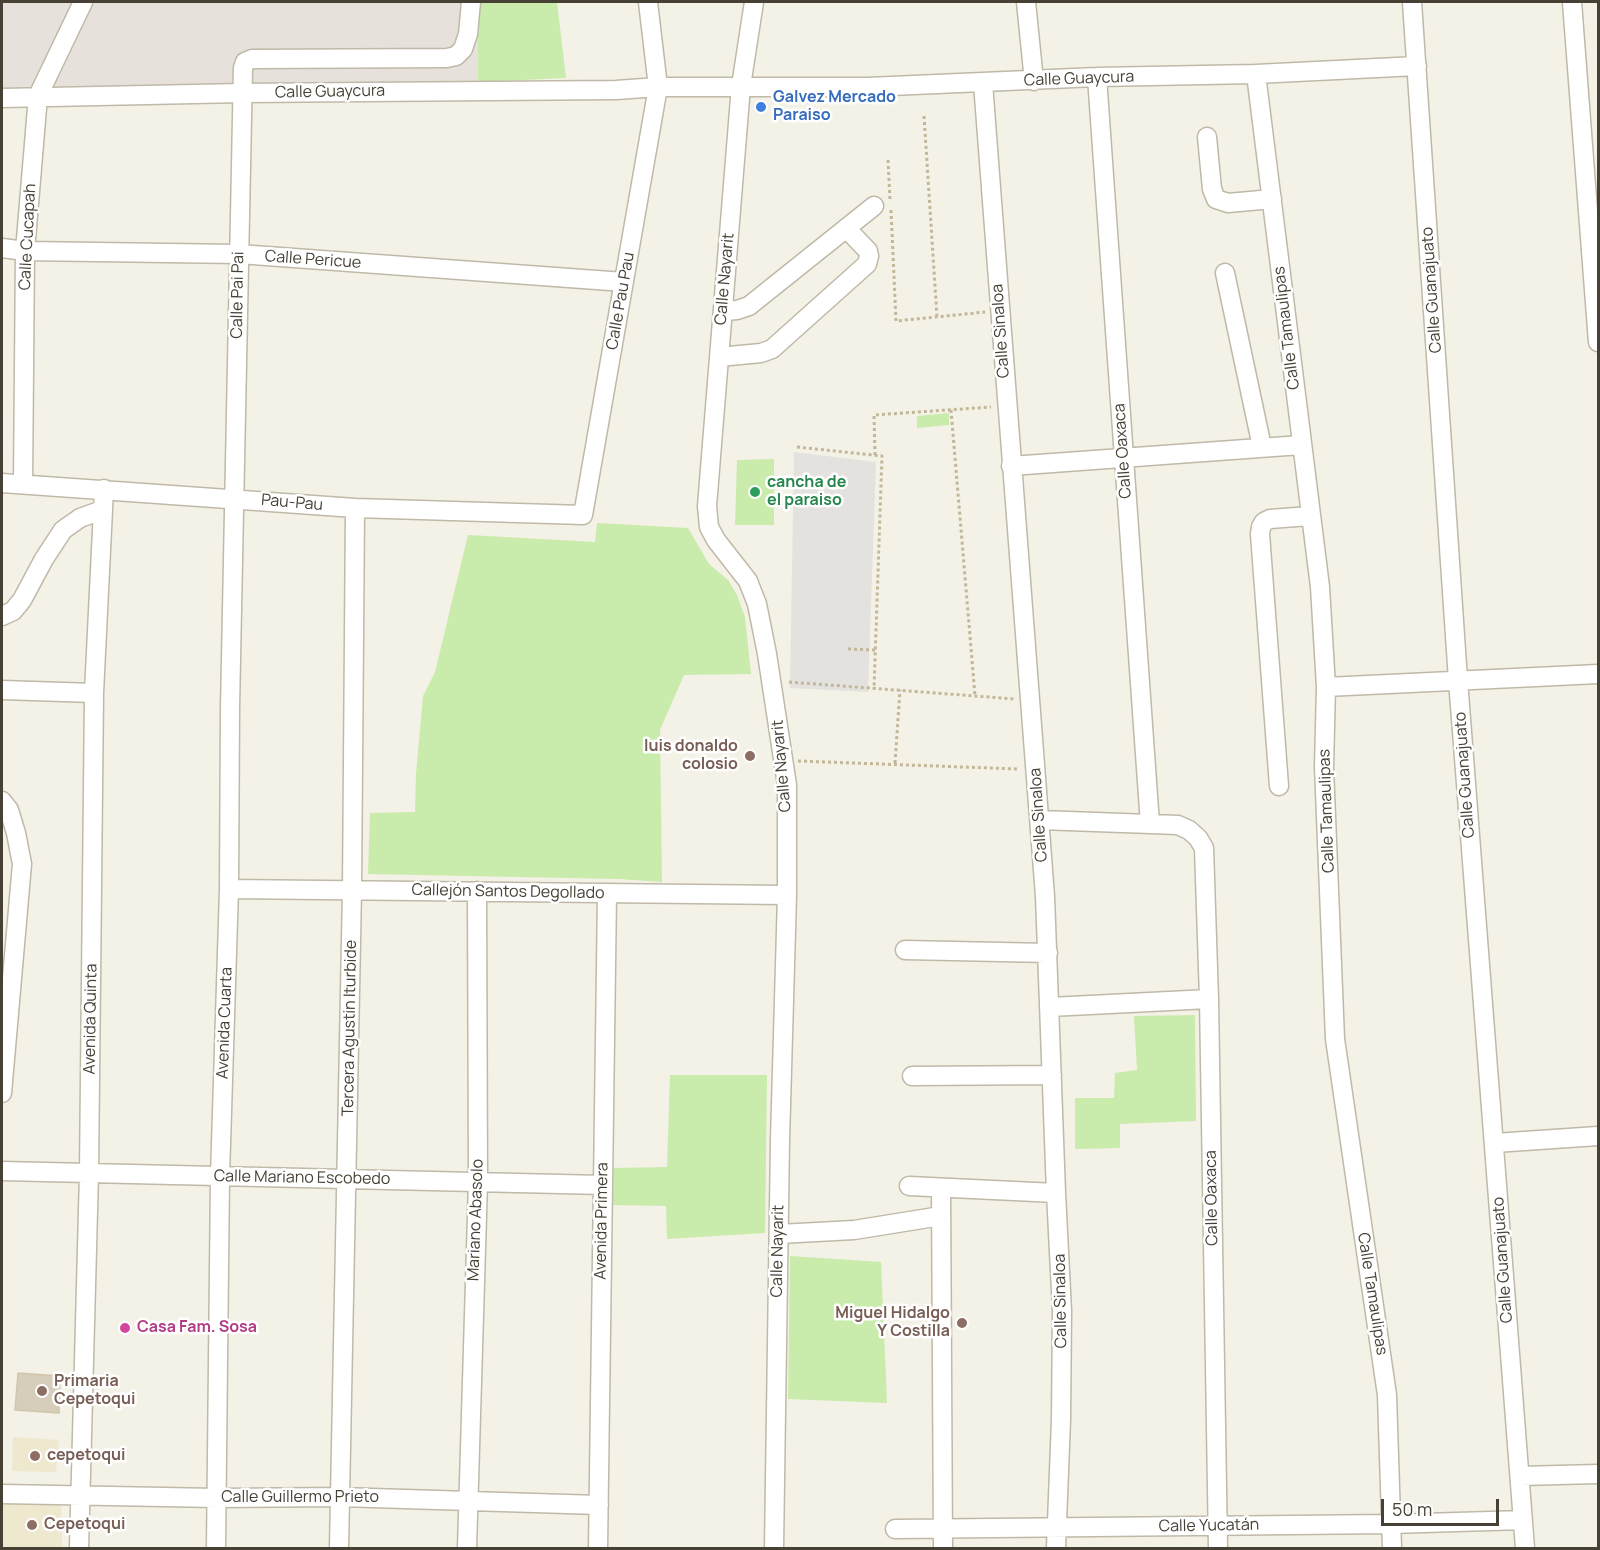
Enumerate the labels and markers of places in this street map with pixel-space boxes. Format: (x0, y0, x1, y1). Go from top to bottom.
place label: Galvez Mercado Paraiso (773, 88, 896, 126)
marker: Galvez Mercado Paraiso (754, 100, 768, 114)
place label: cancha de el paraiso (767, 473, 846, 511)
marker: cancha de el paraiso (748, 485, 762, 499)
place label: luis donaldo colosio (644, 737, 738, 775)
marker: luis donaldo colosio (743, 749, 757, 763)
place label: Miguel Hidalgo Y Costilla (835, 1304, 950, 1342)
marker: Miguel Hidalgo Y Costilla (955, 1316, 969, 1330)
place label: Casa Fam. Sosa (137, 1318, 257, 1338)
marker: Casa Fam. Sosa (118, 1321, 132, 1335)
place label: Primaria Cepetoqui (54, 1372, 135, 1410)
marker: Primaria Cepetoqui (35, 1384, 49, 1398)
place label: cepetoqui (47, 1446, 126, 1466)
marker: cepetoqui (28, 1449, 42, 1463)
place label: Cepetoqui (44, 1515, 125, 1535)
marker: Cepetoqui (25, 1518, 39, 1532)

